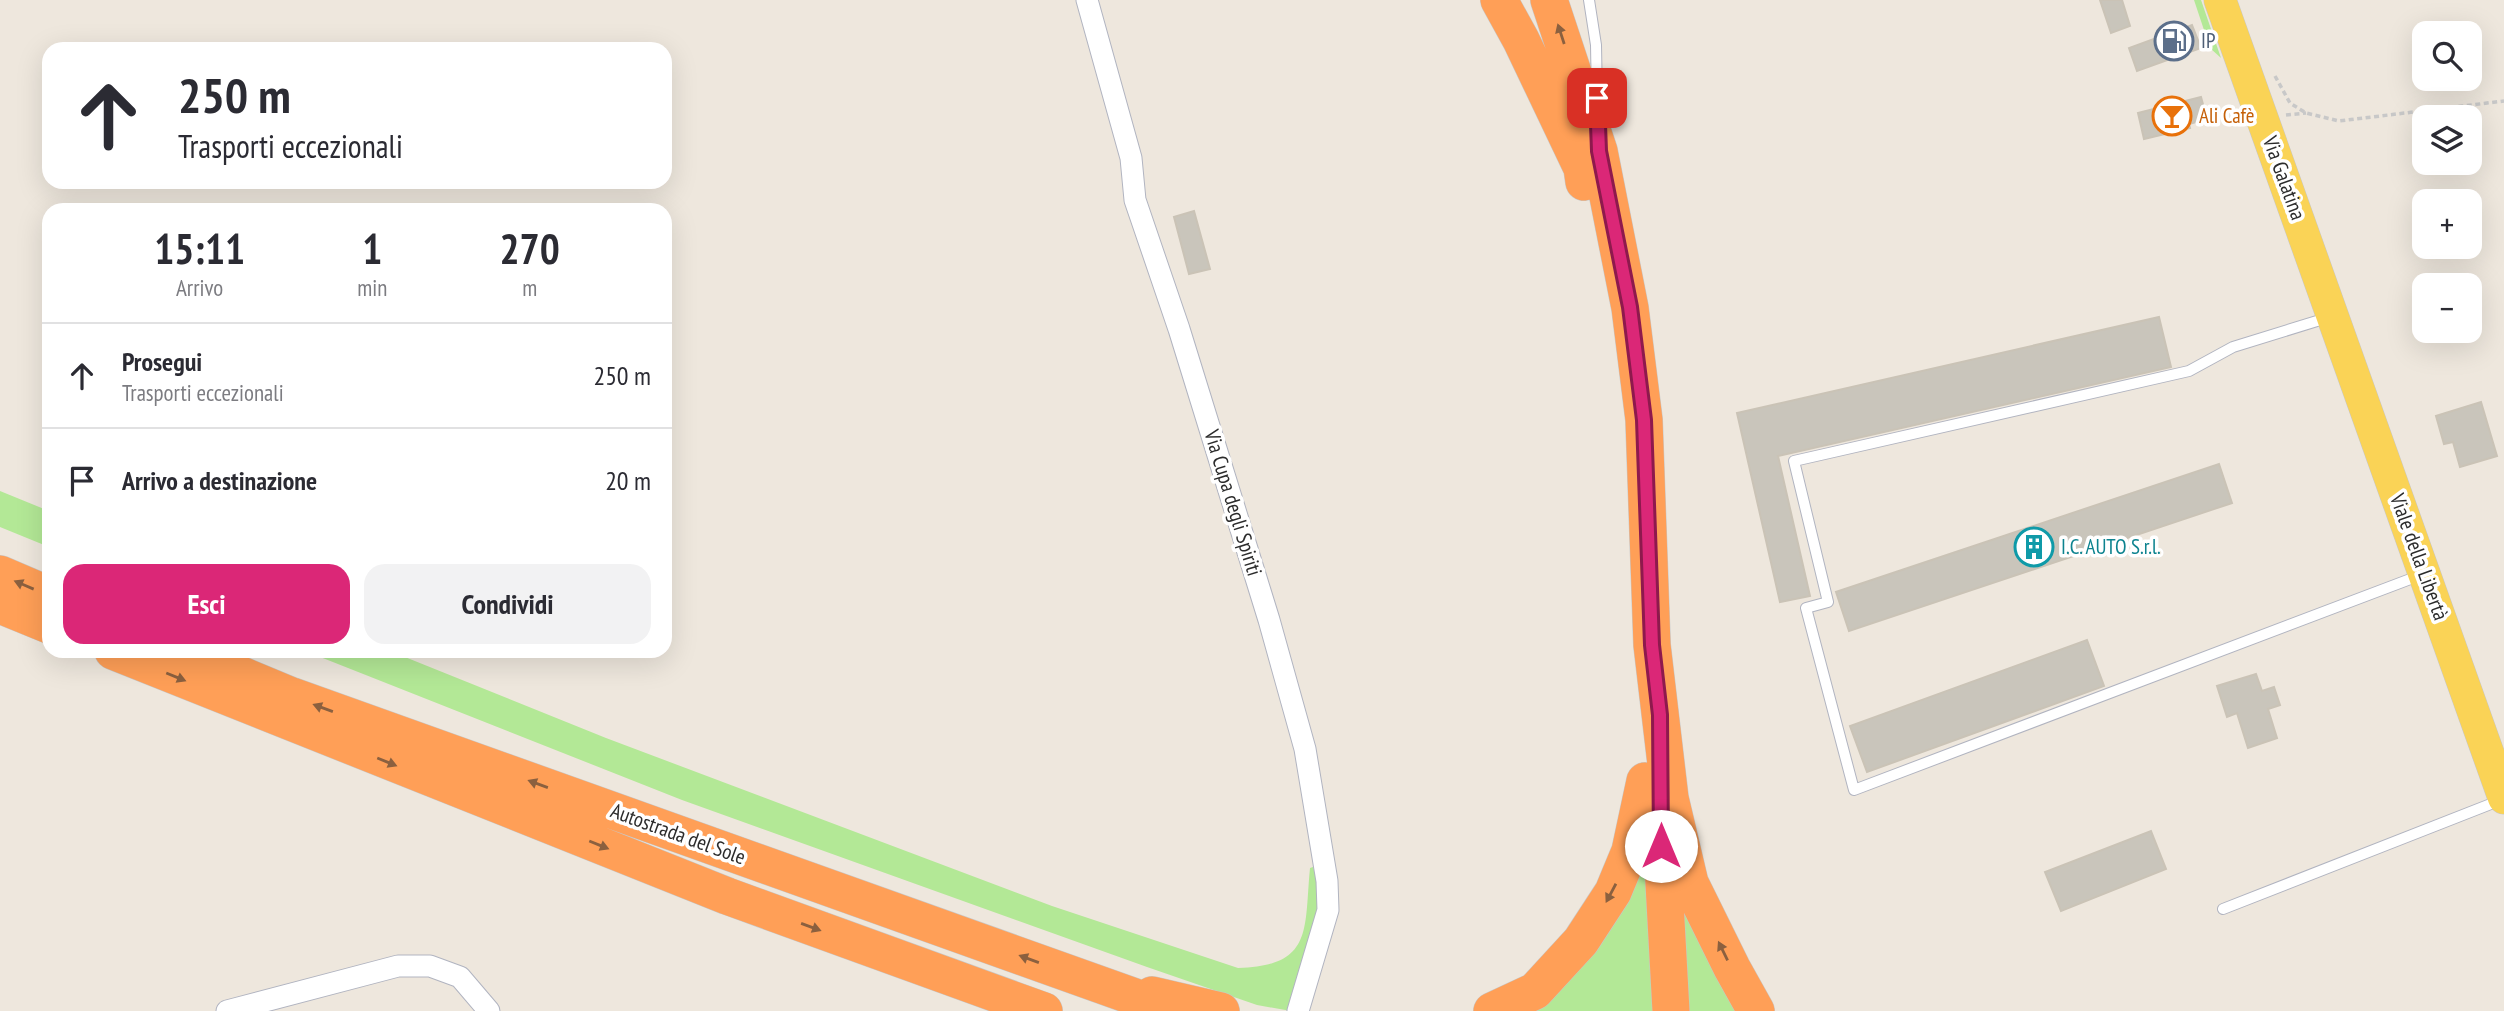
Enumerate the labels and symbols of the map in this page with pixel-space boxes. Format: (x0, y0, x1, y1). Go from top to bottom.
fuel station icon: IP (2153, 20, 2195, 62)
one-way arrow (1555, 24, 1565, 45)
place label: IP (2201, 27, 2215, 54)
pin (1567, 68, 1627, 128)
bar icon: Ali Cafè (2151, 95, 2193, 137)
place label: Ali Cafè (2199, 102, 2254, 129)
street label: Via Galatina (2257, 131, 2312, 223)
street label: Via Cupa degli Spiriti (1198, 426, 1269, 579)
street label: Viale della Libertà (2384, 489, 2455, 624)
building icon: I.C. AUTO S.r.l. (2013, 526, 2055, 568)
place label: I.C. AUTO S.r.l. (2061, 533, 2161, 560)
one-way arrow (14, 579, 35, 590)
one-way arrow (166, 671, 187, 682)
one-way arrow (313, 702, 334, 713)
one-way arrow (377, 756, 398, 767)
one-way arrow (527, 778, 548, 789)
street label: Autostrada del Sole (607, 797, 749, 870)
position arrow (1624, 809, 1698, 883)
one-way arrow (588, 840, 609, 851)
one-way arrow (1605, 883, 1617, 902)
one-way arrow (800, 922, 821, 933)
one-way arrow (1718, 941, 1729, 961)
one-way arrow (1018, 953, 1039, 964)

